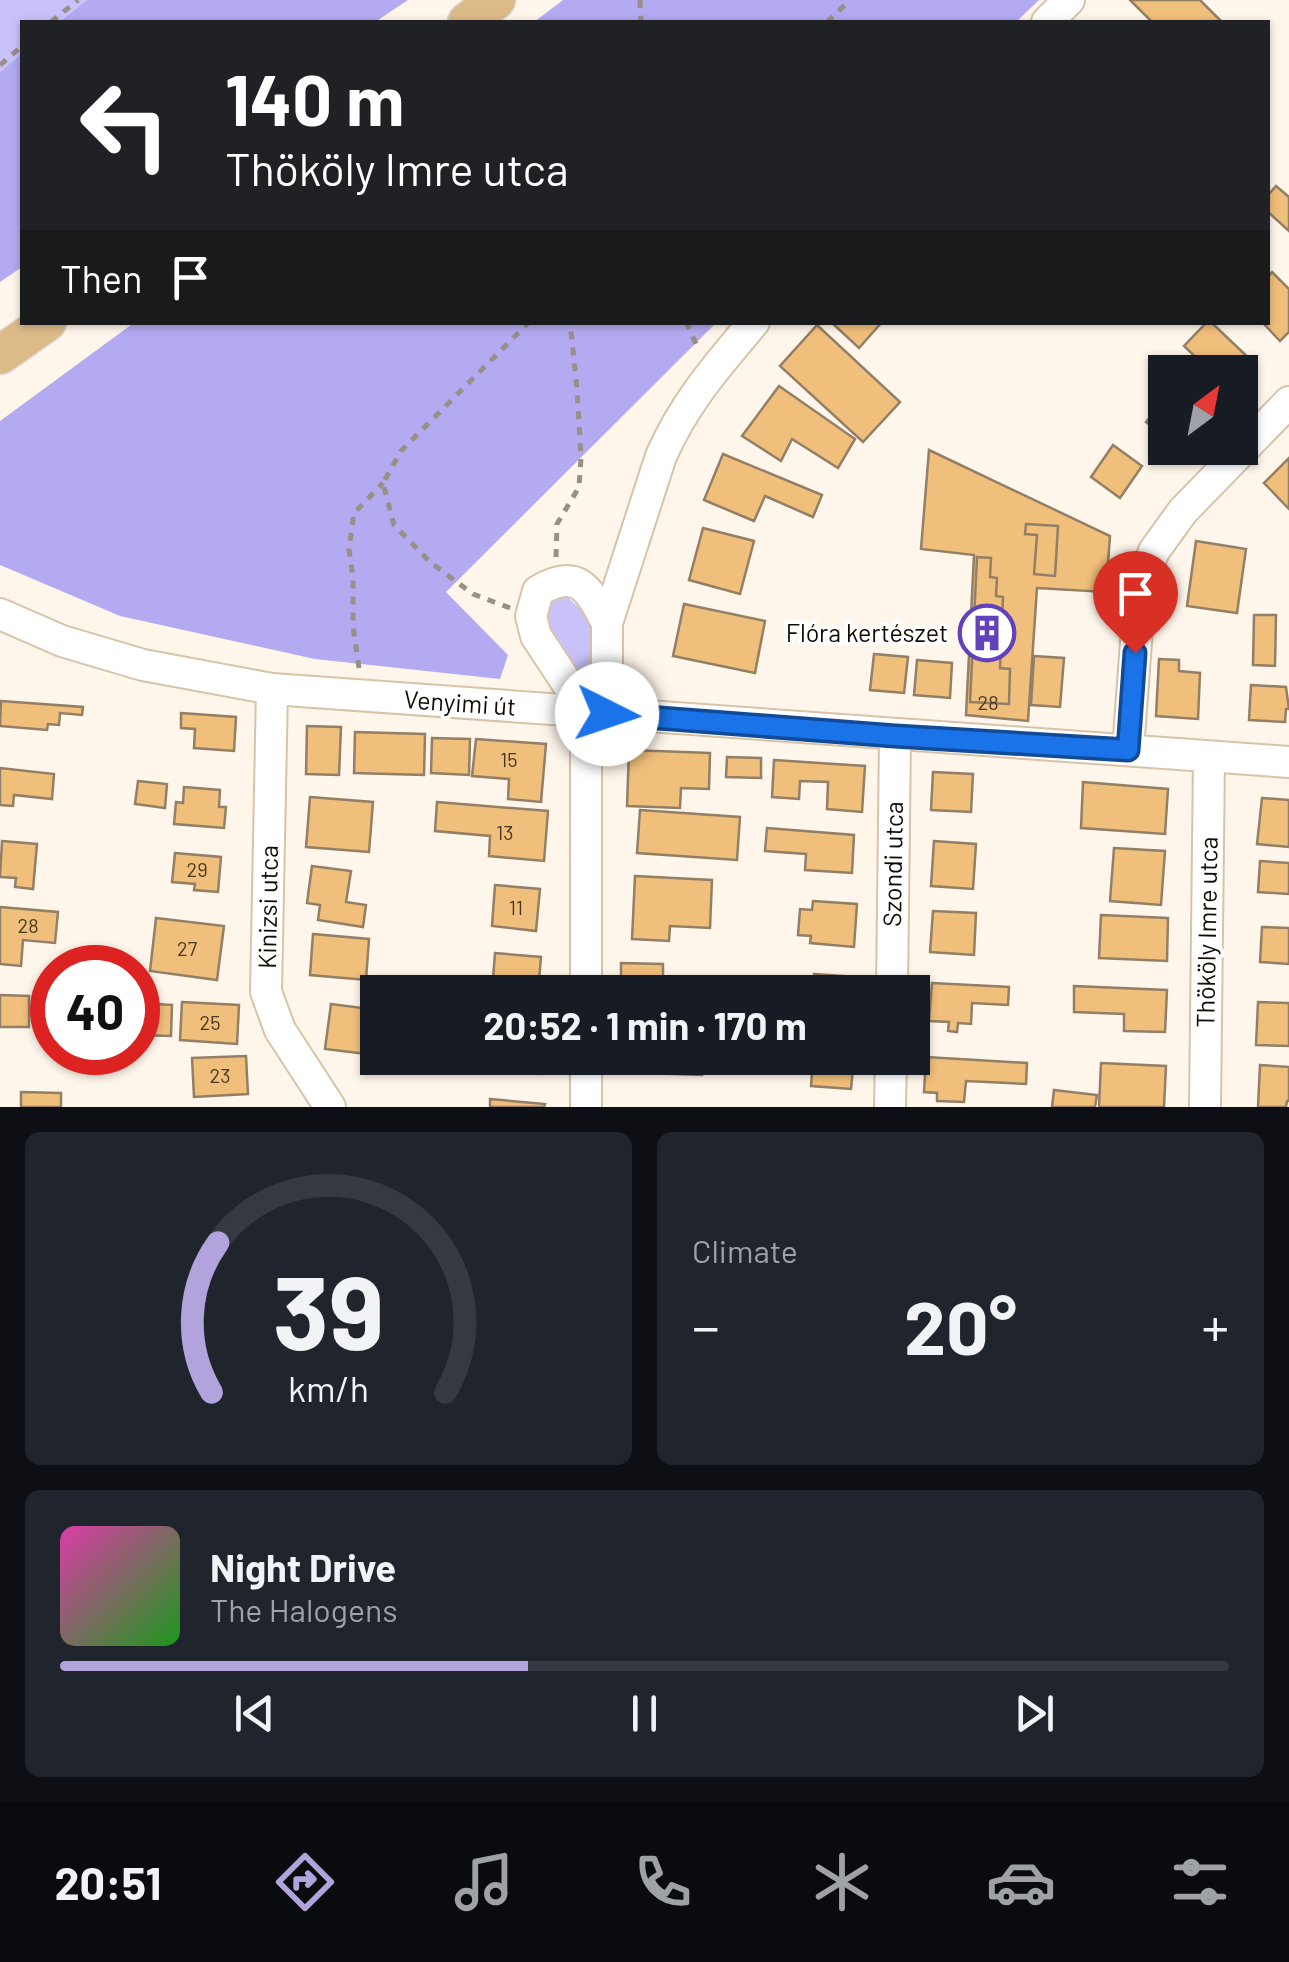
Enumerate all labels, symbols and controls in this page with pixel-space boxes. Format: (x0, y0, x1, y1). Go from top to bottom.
text: 140 m (225, 56, 404, 140)
icon: left (60, 60, 190, 190)
text: Thököly Imre utca (225, 141, 569, 195)
icon: arrive (163, 250, 218, 305)
text: Then (60, 255, 143, 301)
north arrow (1148, 355, 1258, 465)
map controls (1148, 355, 1258, 465)
pin (1093, 551, 1178, 654)
icon: arrive (1108, 566, 1163, 621)
building icon: Flóra kertészet (957, 603, 1017, 663)
place label: Flóra kertészet (786, 617, 948, 647)
position arrow (555, 662, 659, 766)
street label: Venyimi út (403, 683, 517, 721)
house number: 28 (977, 690, 999, 714)
house number: 15 (500, 747, 518, 771)
street label: Szondi utca (876, 801, 908, 927)
house number: 13 (496, 820, 514, 844)
street label: Thököly Imre utca (1189, 836, 1223, 1028)
street label: Kinizsi utca (251, 845, 283, 969)
house number: 29 (186, 857, 208, 881)
house number: 11 (509, 895, 523, 919)
house number: 28 (17, 913, 39, 937)
house number: 27 (177, 936, 198, 960)
speed limit sign: 40 (30, 945, 160, 1075)
text: 20:52 · 1 min · 170 m (483, 1002, 807, 1048)
house number: 25 (200, 1010, 221, 1034)
house number: 23 (210, 1063, 230, 1087)
text: Climate (692, 1231, 798, 1269)
text: 39 (273, 1246, 384, 1371)
text: 20° (904, 1280, 1017, 1370)
text: − (692, 1292, 720, 1358)
text: + (1201, 1292, 1229, 1358)
text: km/h (288, 1366, 369, 1409)
text: Night Drive (210, 1544, 396, 1590)
text: The Halogens (210, 1590, 398, 1628)
icon: previous (227, 1686, 282, 1741)
icon: pause (617, 1686, 672, 1741)
icon: next (1007, 1686, 1062, 1741)
icon: directions (270, 1847, 340, 1917)
icon: music (449, 1847, 519, 1917)
icon: phone (628, 1847, 698, 1917)
icon: climate (807, 1847, 877, 1917)
icon: car (986, 1847, 1056, 1917)
icon: filters (1165, 1847, 1235, 1917)
text: 20:51 (54, 1855, 161, 1909)

